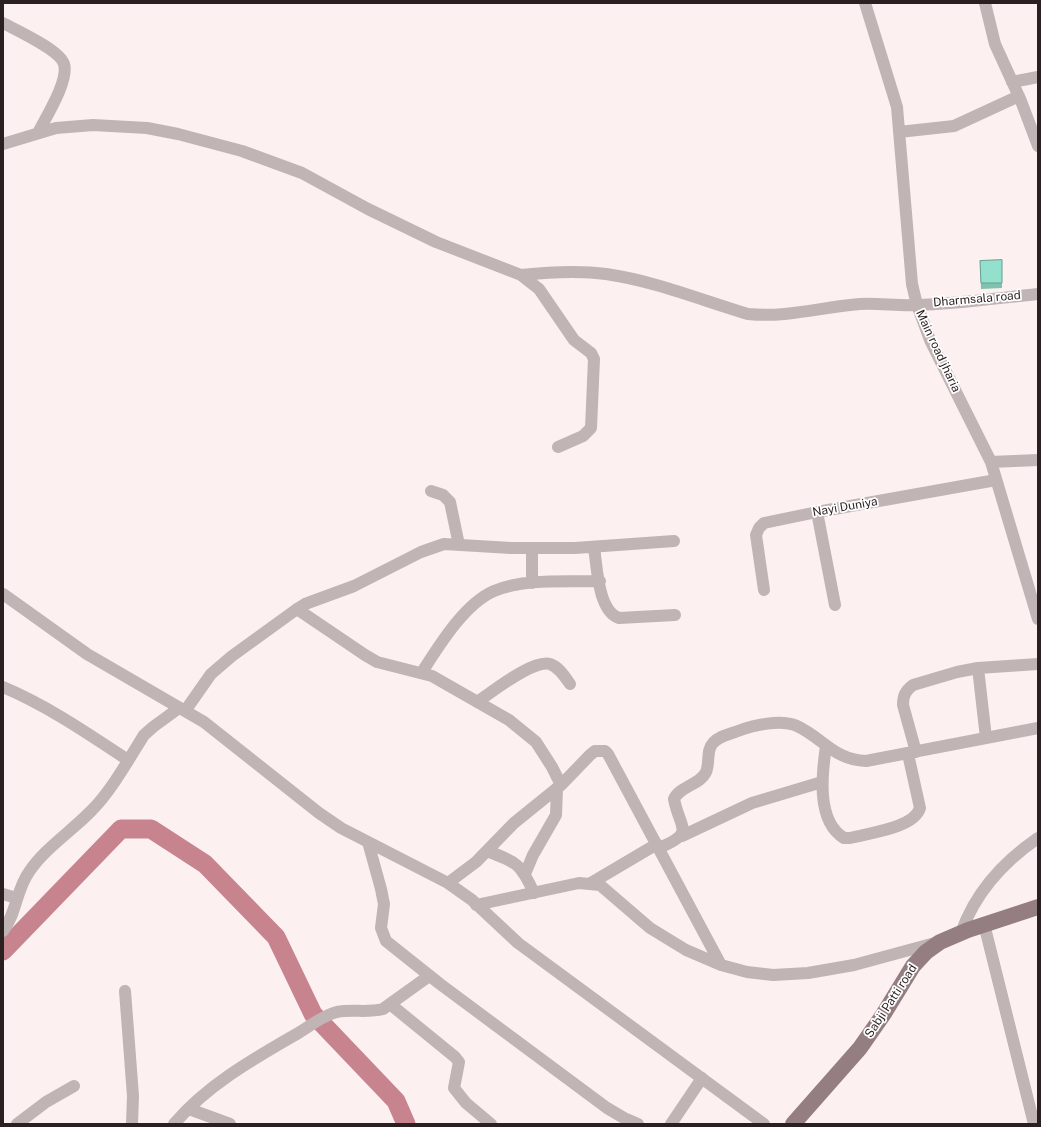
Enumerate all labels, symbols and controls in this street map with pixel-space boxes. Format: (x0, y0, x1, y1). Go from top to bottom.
street label: Dharmsala road (933, 288, 1021, 310)
street label: Main road jharia (913, 308, 963, 394)
street label: Nayi Duniya (811, 494, 879, 520)
street label: Sabji Patti road (862, 962, 920, 1040)

